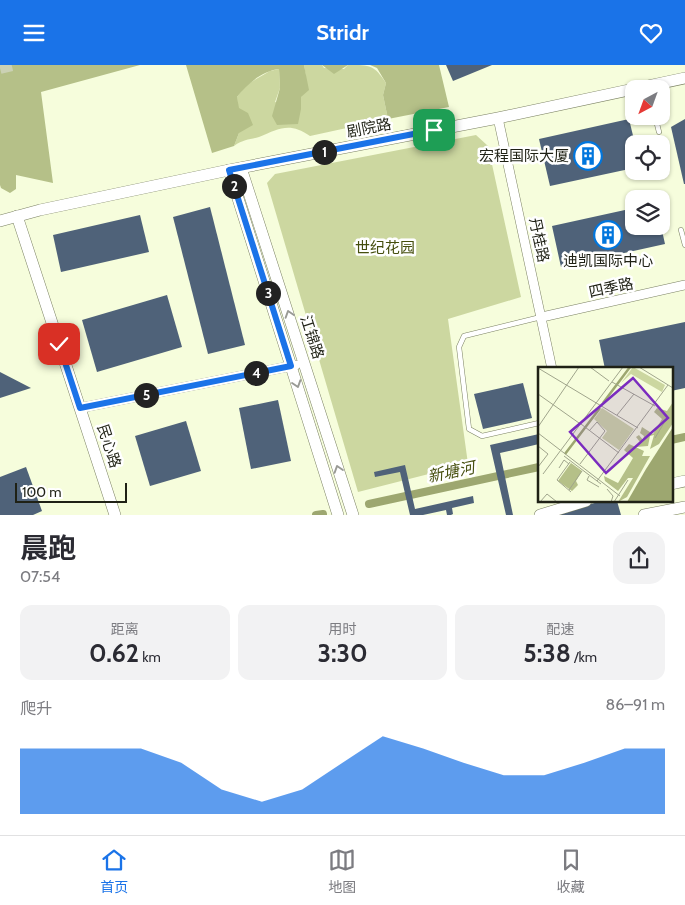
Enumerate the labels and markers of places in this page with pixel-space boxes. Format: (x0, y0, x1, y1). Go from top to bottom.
pin (413, 109, 455, 151)
pin: 1 (312, 139, 336, 165)
building icon: 宏程国际大厦 (573, 141, 603, 171)
place label: 宏程国际大厦 (479, 147, 569, 165)
pin: 2 (222, 173, 246, 199)
building icon: 迪凯国际中心 (593, 220, 623, 250)
place label: 迪凯国际中心 (563, 252, 653, 270)
pin: 3 (256, 281, 280, 305)
pin (38, 323, 80, 365)
pin: 4 (244, 361, 268, 385)
pin: 5 (134, 383, 158, 407)

